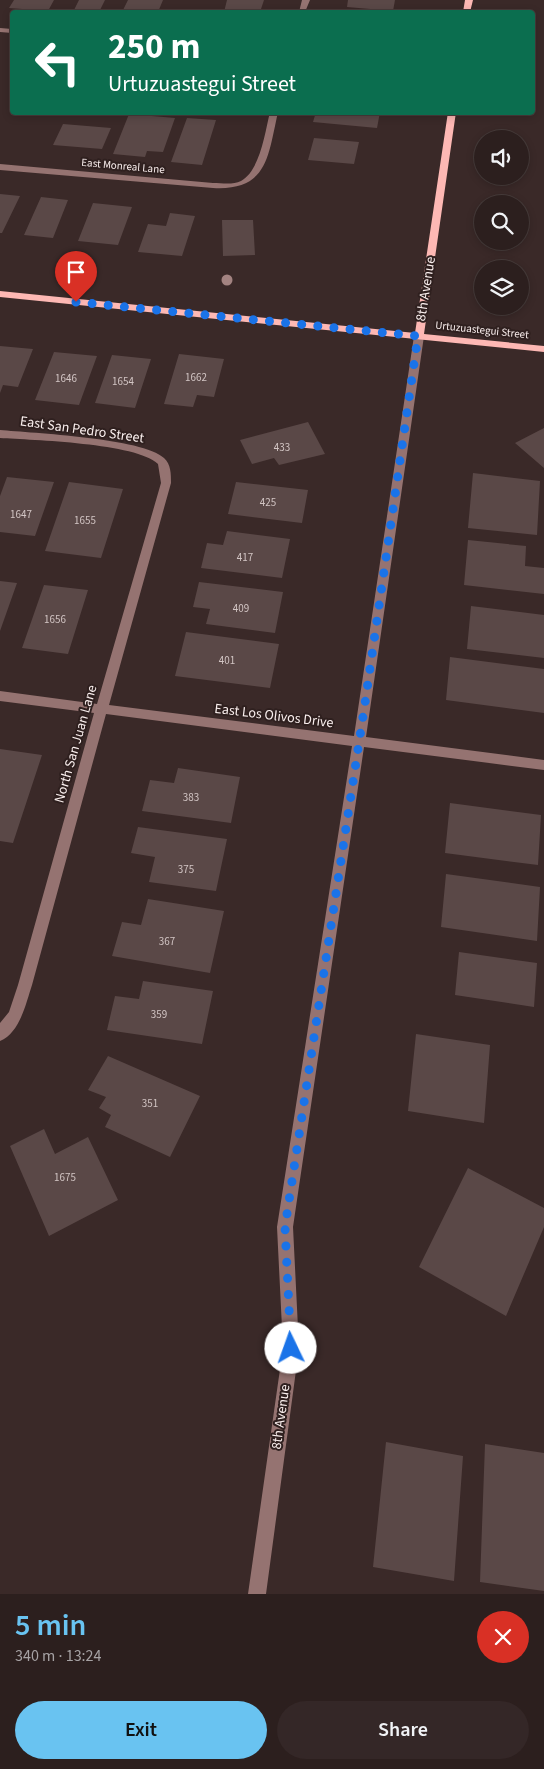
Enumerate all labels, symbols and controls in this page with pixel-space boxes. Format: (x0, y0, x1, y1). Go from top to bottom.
text: 250 m (108, 22, 200, 72)
icon: left (25, 30, 90, 95)
text: Urtuzuastegui Street (108, 68, 296, 100)
map controls (474, 130, 529, 315)
button: sound (474, 130, 529, 185)
street label: East Monreal Lane (81, 155, 166, 177)
button: search (474, 195, 529, 250)
pin (55, 251, 97, 302)
street label: 8th Avenue (411, 255, 441, 323)
icon: arrive (62, 258, 90, 286)
button: layers (474, 260, 529, 315)
street label: Urtuzuastegui Street (434, 318, 530, 342)
house number: 1662 (185, 370, 207, 385)
house number: 1646 (55, 371, 77, 386)
house number: 1654 (112, 374, 134, 389)
street label: East San Pedro Street (19, 411, 146, 449)
house number: 433 (274, 440, 290, 455)
house number: 425 (260, 495, 276, 510)
house number: 1647 (10, 507, 32, 522)
house number: 1655 (74, 513, 96, 528)
house number: 417 (237, 550, 253, 565)
house number: 409 (233, 601, 249, 616)
house number: 1656 (44, 612, 66, 627)
house number: 401 (219, 653, 235, 668)
street label: North San Juan Lane (50, 683, 102, 805)
street label: East Los Olivos Drive (213, 699, 335, 733)
house number: 383 (183, 790, 199, 805)
house number: 375 (178, 862, 194, 877)
house number: 367 (159, 934, 175, 949)
house number: 359 (151, 1007, 167, 1022)
house number: 351 (142, 1096, 158, 1111)
house number: 1675 (54, 1170, 76, 1185)
position arrow (264, 1321, 316, 1373)
street label: 8th Avenue (267, 1383, 295, 1451)
text: 5 min (15, 1604, 86, 1647)
button: close (477, 1611, 529, 1663)
text: 340 m · 13:24 (15, 1645, 102, 1667)
button: Exit (15, 1701, 267, 1759)
button: Share (277, 1701, 529, 1759)

